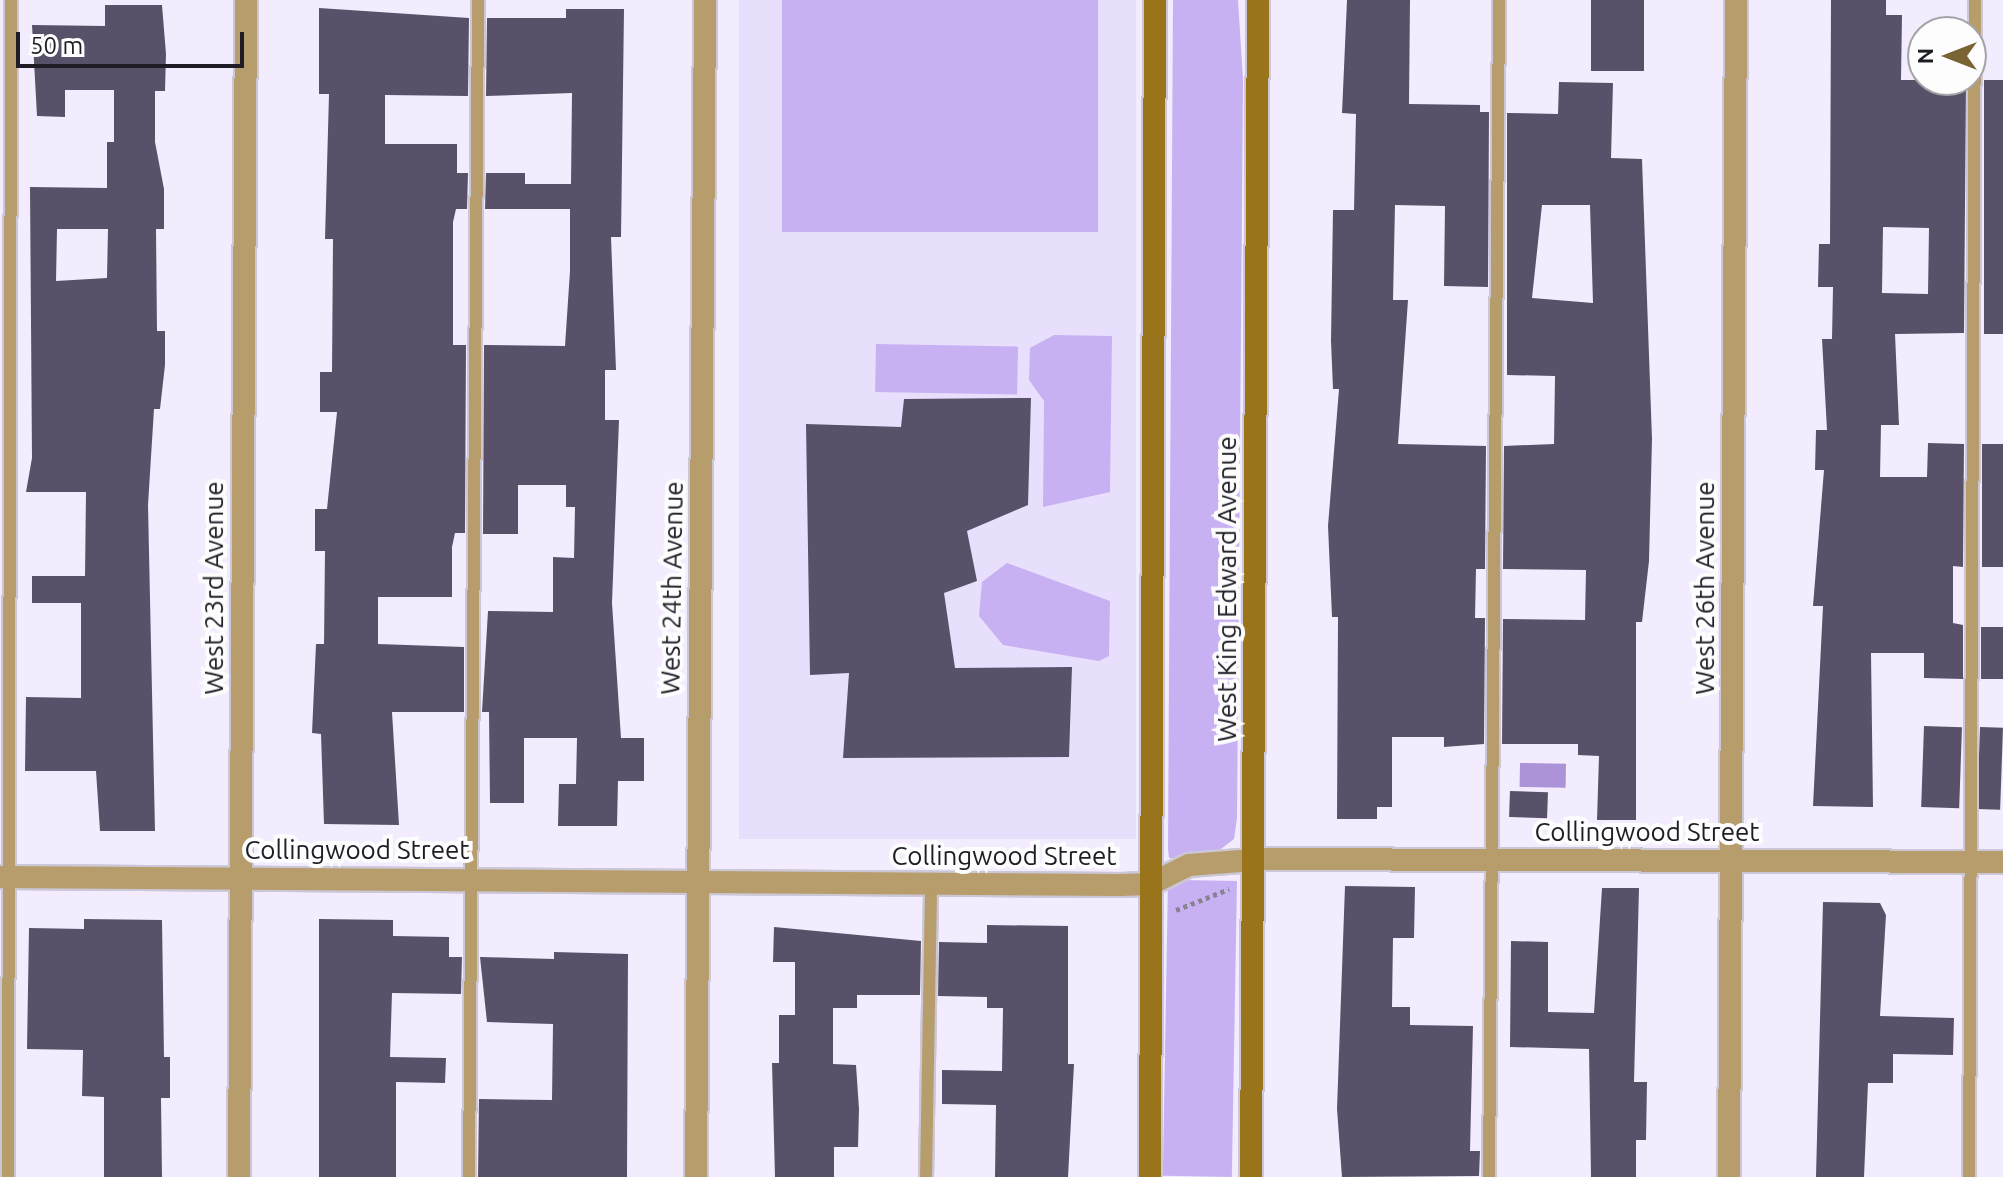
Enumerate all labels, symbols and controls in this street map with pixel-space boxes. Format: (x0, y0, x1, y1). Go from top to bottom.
scale bar (20, 16, 248, 66)
north arrow (1907, 16, 1987, 96)
text: 50 m (30, 32, 83, 59)
text: N (1912, 48, 1937, 64)
street label: West King Edward Avenue (1211, 436, 1243, 742)
street label: West 23rd Avenue (198, 481, 230, 695)
street label: West 24th Avenue (655, 481, 689, 695)
street label: West 26th Avenue (1689, 481, 1721, 695)
street label: Collingwood Street (1534, 816, 1760, 848)
street label: Collingwood Street (244, 834, 470, 866)
street label: Collingwood Street (891, 840, 1117, 872)

